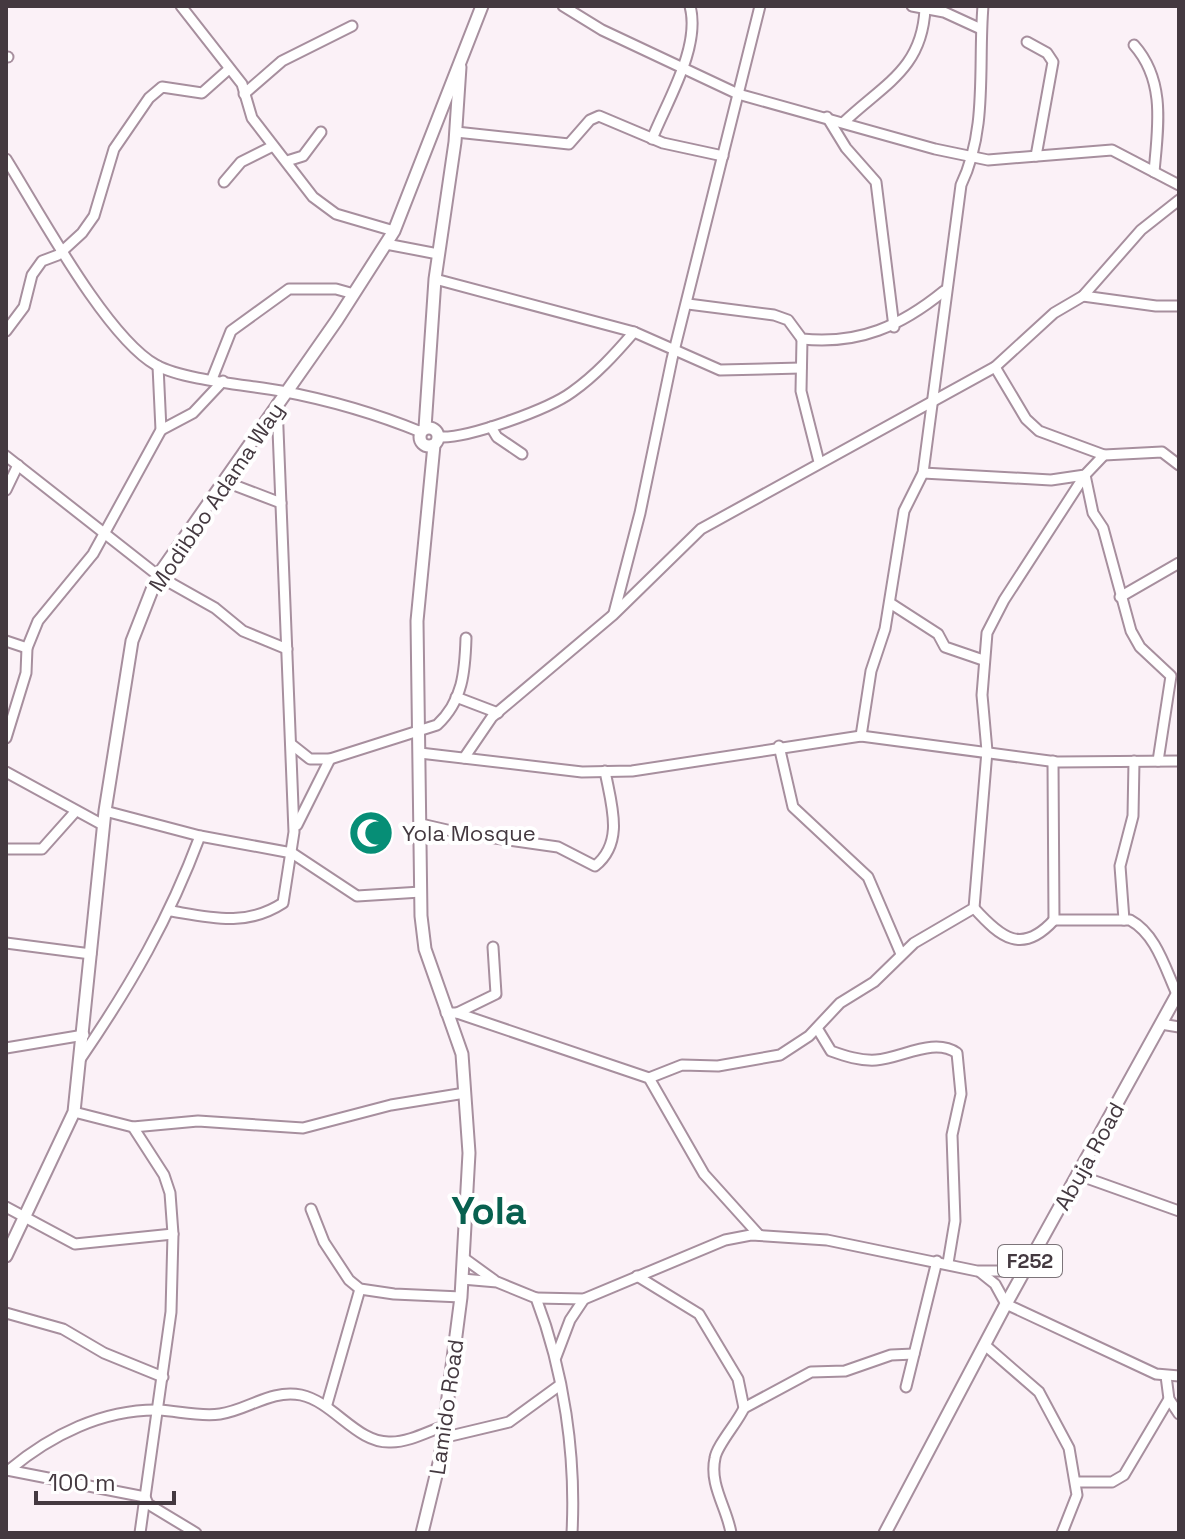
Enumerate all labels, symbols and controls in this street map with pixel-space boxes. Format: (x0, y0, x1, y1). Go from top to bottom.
street label: Modibbo Adama Way (142, 397, 290, 597)
mosque icon: Yola Mosque (347, 809, 395, 857)
place label: Yola Mosque (402, 819, 536, 847)
street label: Abuja Road (1048, 1097, 1130, 1215)
district label: Yola (451, 1187, 527, 1235)
road number: F252 (998, 1245, 1062, 1277)
street label: Lamido Road (423, 1338, 469, 1476)
scale bar (36, 1455, 174, 1505)
text: 100 m (48, 1467, 116, 1498)

